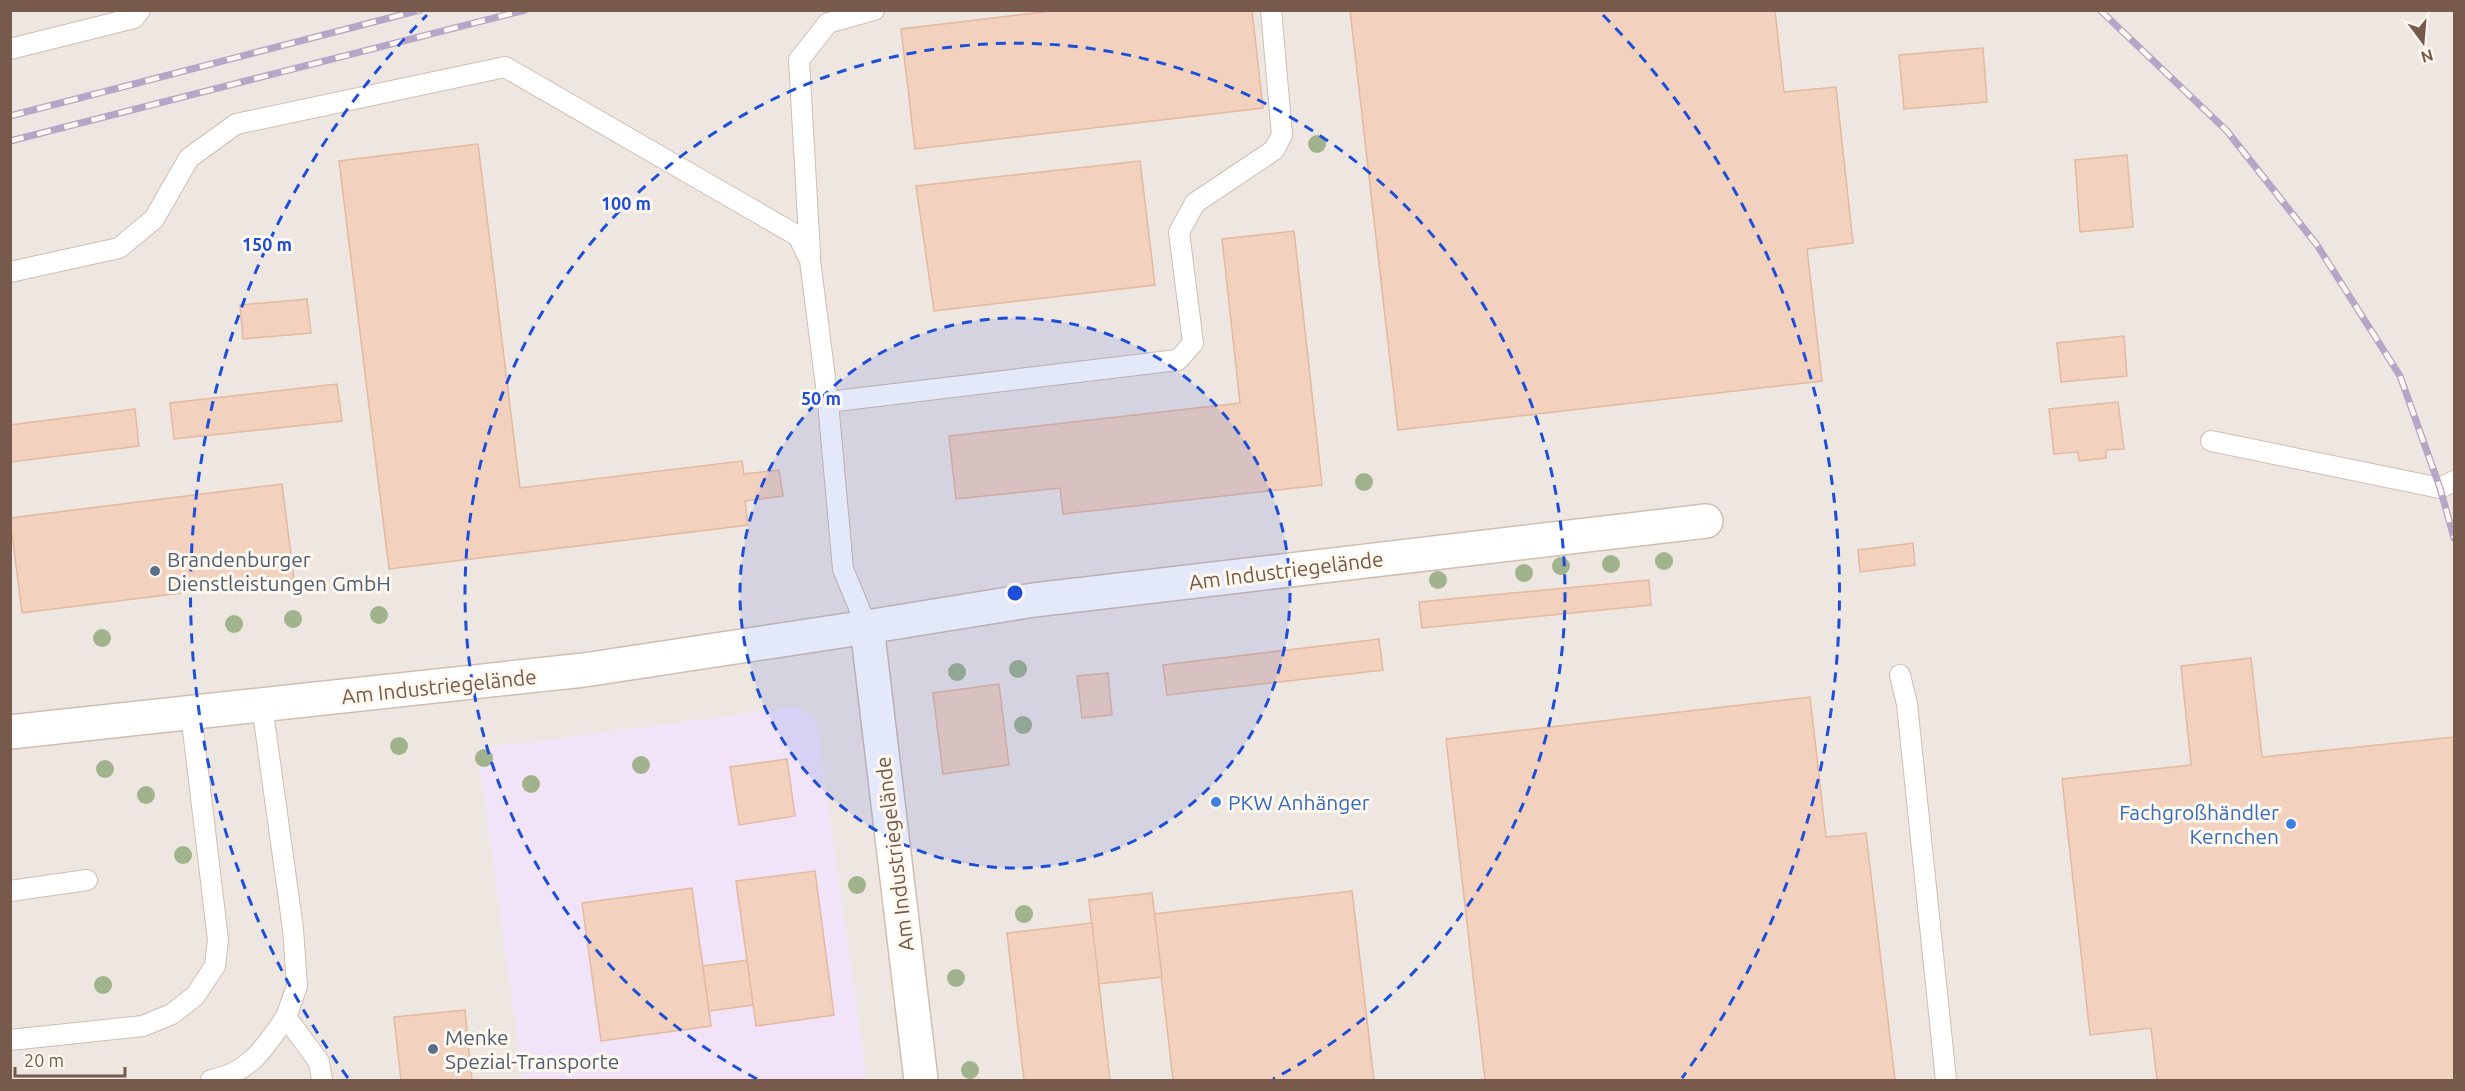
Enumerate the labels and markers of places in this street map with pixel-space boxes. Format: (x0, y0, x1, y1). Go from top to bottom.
place label: Brandenburger Dienstleistungen GmbH (167, 547, 391, 595)
marker: Brandenburger Dienstleistungen GmbH (148, 564, 162, 578)
centre of rings (1005, 583, 1025, 603)
place label: PKW Anhänger (1228, 790, 1370, 814)
marker: PKW Anhänger (1209, 795, 1223, 809)
place label: Fachgroßhändler Kernchen (2119, 800, 2279, 848)
marker: Fachgroßhändler Kernchen (2284, 817, 2298, 831)
place label: Menke Spezial-Transporte (445, 1025, 619, 1073)
marker: Menke Spezial-Transporte (426, 1042, 440, 1056)

